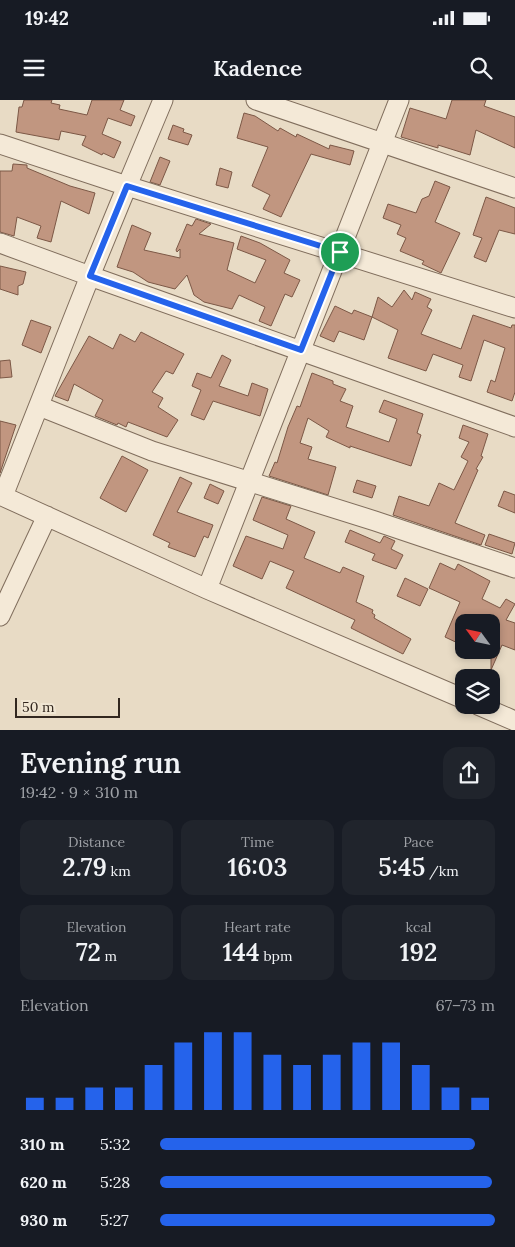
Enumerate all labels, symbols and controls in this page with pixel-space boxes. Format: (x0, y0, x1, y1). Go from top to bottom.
text: 19:42 (25, 6, 69, 30)
icon: menu (20, 54, 48, 82)
text: Kadence (213, 54, 302, 82)
icon: search (467, 54, 495, 82)
pin (319, 231, 361, 273)
icon: arrive (326, 238, 354, 266)
north arrow (455, 614, 500, 659)
map controls (455, 614, 500, 714)
button: layers (455, 669, 500, 714)
scale bar (15, 694, 120, 718)
text: 50 m (22, 698, 55, 716)
text: Evening run (20, 745, 181, 781)
button: share (443, 747, 495, 799)
text: 19:42 · 9 × 310 m (20, 782, 138, 802)
text: Distance (68, 833, 125, 851)
text: Time (241, 833, 274, 851)
text: Pace (403, 833, 434, 851)
text: 2.79 (62, 851, 107, 883)
text: 16:03 (227, 851, 288, 883)
text: 5:45 (378, 851, 425, 883)
text: km (107, 862, 131, 880)
text: /km (425, 862, 459, 880)
text: Elevation (66, 918, 127, 936)
text: Heart rate (224, 918, 291, 936)
text: kcal (406, 918, 431, 936)
text: 72 (76, 936, 101, 968)
text: 144 (223, 936, 260, 968)
text: 192 (400, 936, 437, 968)
text: m (101, 947, 117, 965)
text: bpm (260, 947, 292, 965)
text: Elevation (20, 995, 89, 1015)
text: 67–73 m (436, 995, 495, 1015)
text: 310 m (20, 1134, 65, 1154)
text: 5:32 (100, 1134, 130, 1154)
text: 620 m (20, 1172, 67, 1192)
text: 5:28 (100, 1172, 130, 1192)
text: 930 m (20, 1210, 67, 1230)
text: 5:27 (100, 1210, 129, 1230)

